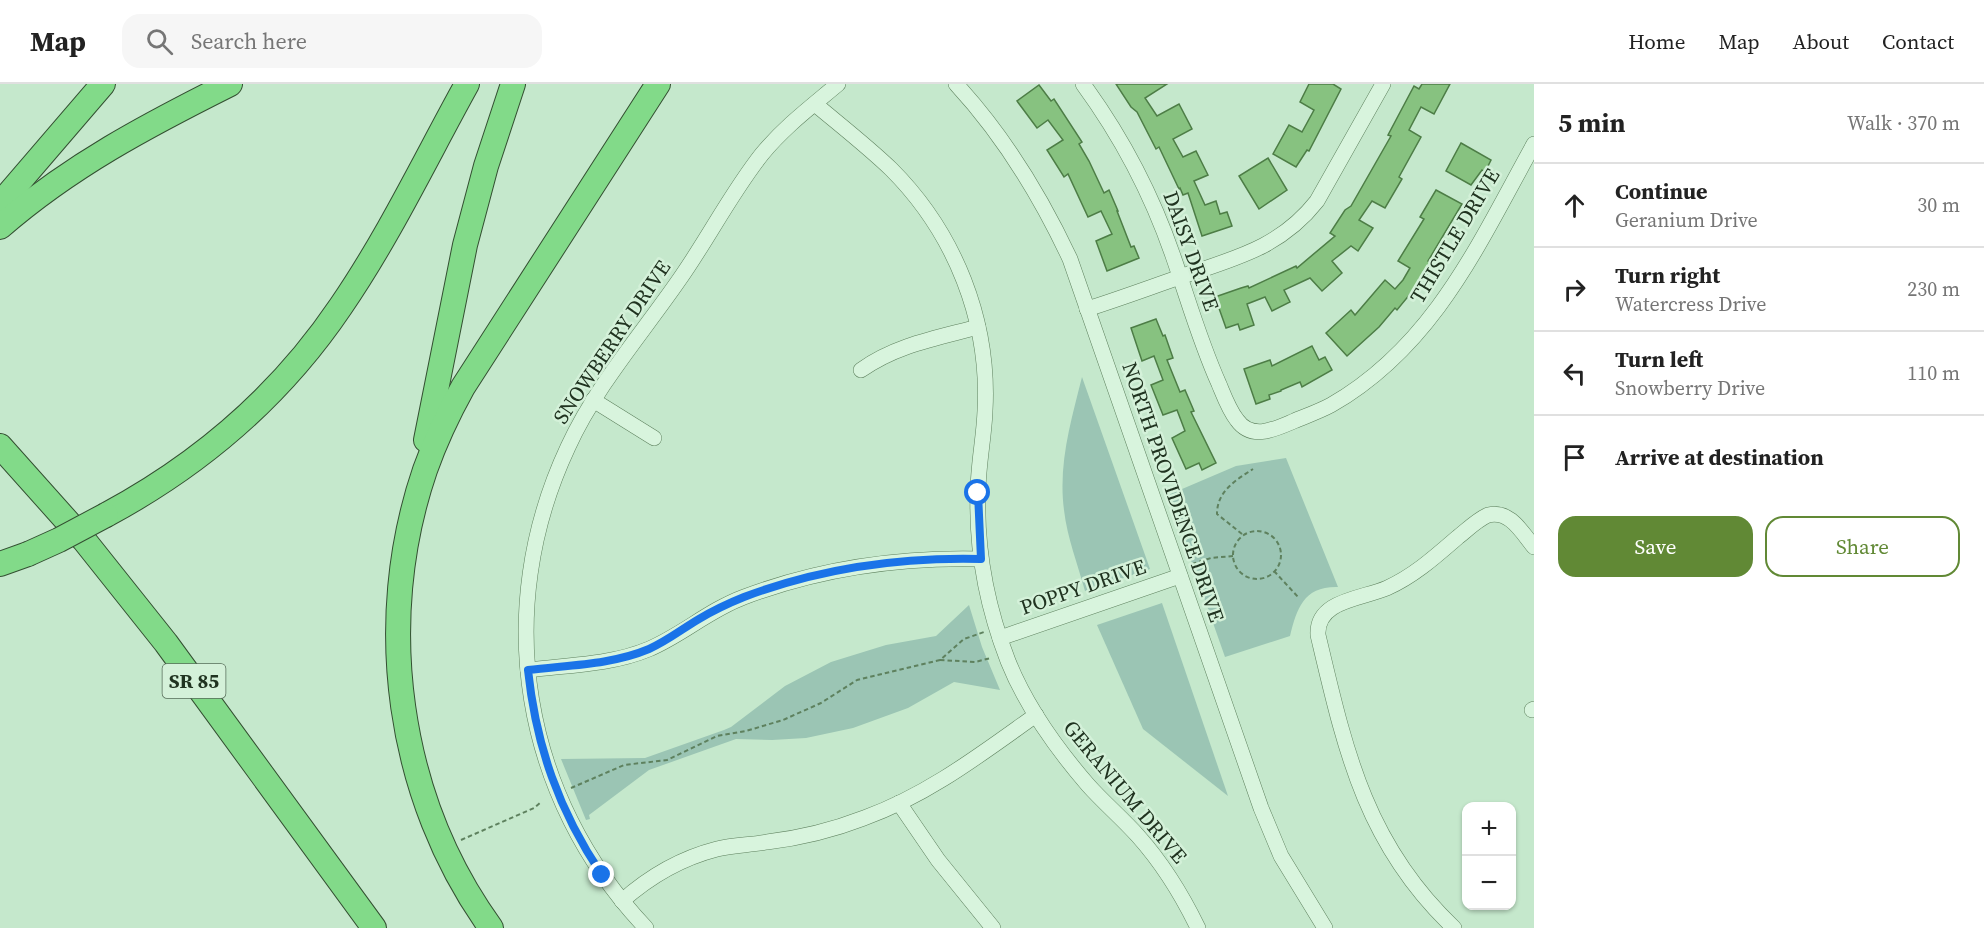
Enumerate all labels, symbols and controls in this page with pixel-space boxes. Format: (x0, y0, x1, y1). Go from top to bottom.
search box (122, 14, 542, 68)
text: Map (30, 22, 86, 60)
icon: search (143, 25, 176, 58)
text: Search here (191, 26, 307, 56)
text: Home (1628, 27, 1686, 56)
text: Map (1719, 27, 1760, 56)
text: About (1793, 27, 1849, 56)
text: Contact (1882, 27, 1954, 56)
text: 5 min (1558, 105, 1625, 141)
text: Walk · 370 m (1847, 109, 1960, 137)
street label: THISTLE DRIVE (1403, 163, 1506, 309)
text: Continue (1615, 176, 1708, 206)
street label: DAISY DRIVE (1156, 187, 1227, 315)
icon: ahead (1558, 189, 1591, 222)
text: 30 m (1917, 191, 1960, 219)
text: Geranium Drive (1615, 206, 1758, 234)
street label: SNOWBERRY DRIVE (546, 254, 677, 429)
text: Turn right (1615, 260, 1720, 290)
icon: right (1558, 273, 1591, 306)
text: 230 m (1907, 275, 1960, 303)
text: Watercress Drive (1615, 290, 1766, 318)
text: Turn left (1615, 344, 1703, 374)
icon: left (1558, 357, 1591, 390)
street label: NORTH PROVIDENCE DRIVE (1115, 358, 1232, 626)
text: 110 m (1907, 359, 1960, 387)
text: Snowberry Drive (1615, 374, 1765, 402)
icon: arrive (1558, 441, 1591, 474)
text: Arrive at destination (1615, 442, 1824, 472)
route start (964, 479, 990, 505)
button: Save (1558, 516, 1753, 577)
button: Share (1765, 516, 1960, 577)
street label: POPPY DRIVE (1016, 551, 1149, 622)
road number: SR 85 (162, 664, 226, 698)
street label: GERANIUM DRIVE (1057, 714, 1194, 870)
map controls (1462, 802, 1516, 910)
button: + (1462, 802, 1516, 856)
button: − (1462, 856, 1516, 910)
route end (588, 861, 614, 887)

